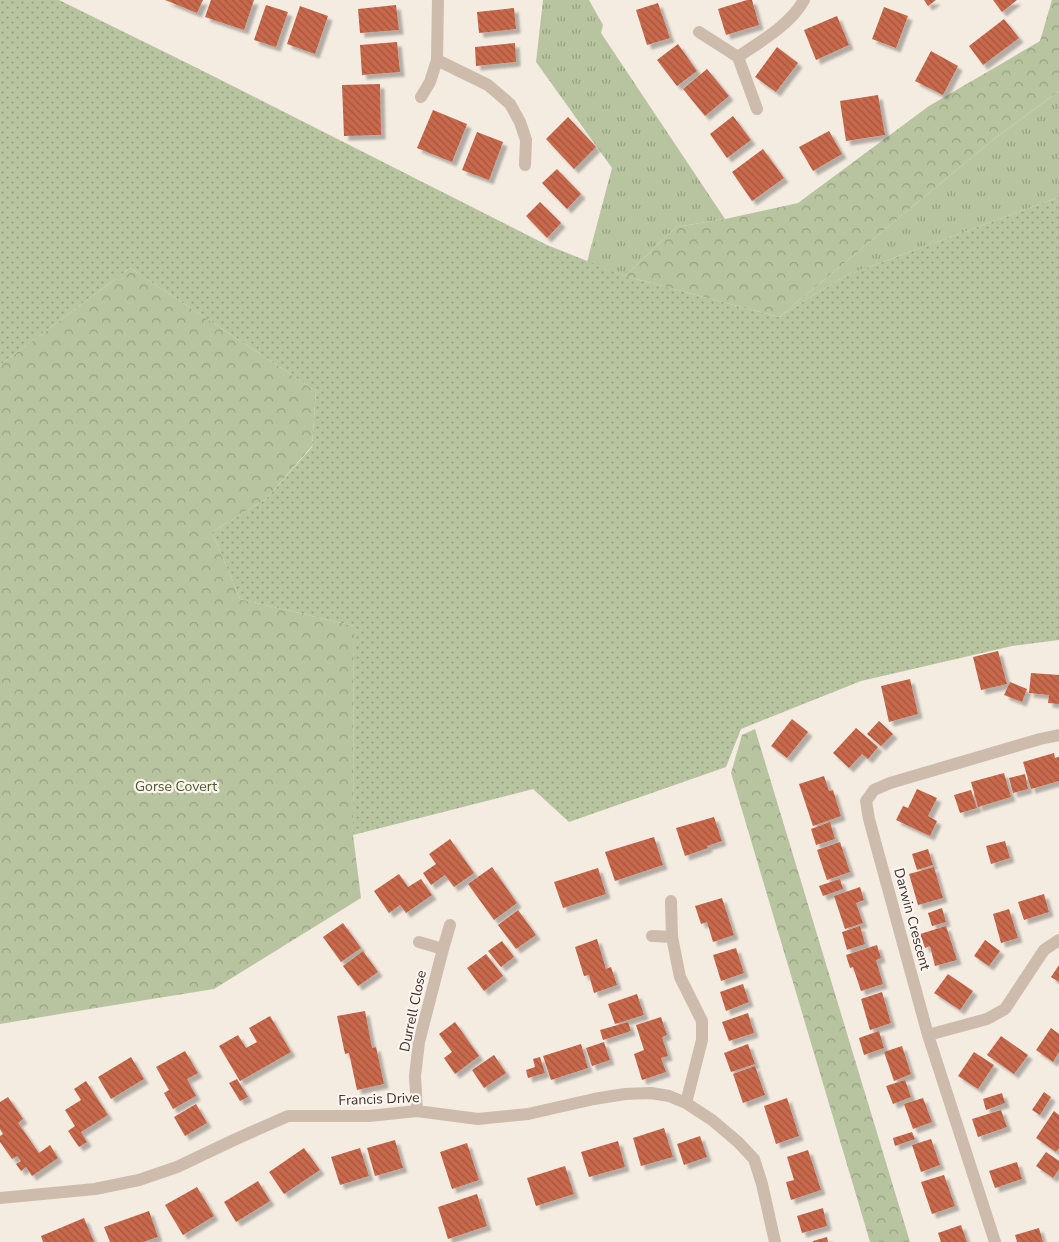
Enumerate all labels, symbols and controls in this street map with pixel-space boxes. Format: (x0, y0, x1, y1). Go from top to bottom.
park label: Gorse Covert (135, 777, 217, 796)
street label: Darwin Crescent (889, 866, 935, 972)
street label: Durrell Close (395, 968, 431, 1054)
street label: Francis Drive (338, 1088, 420, 1110)

